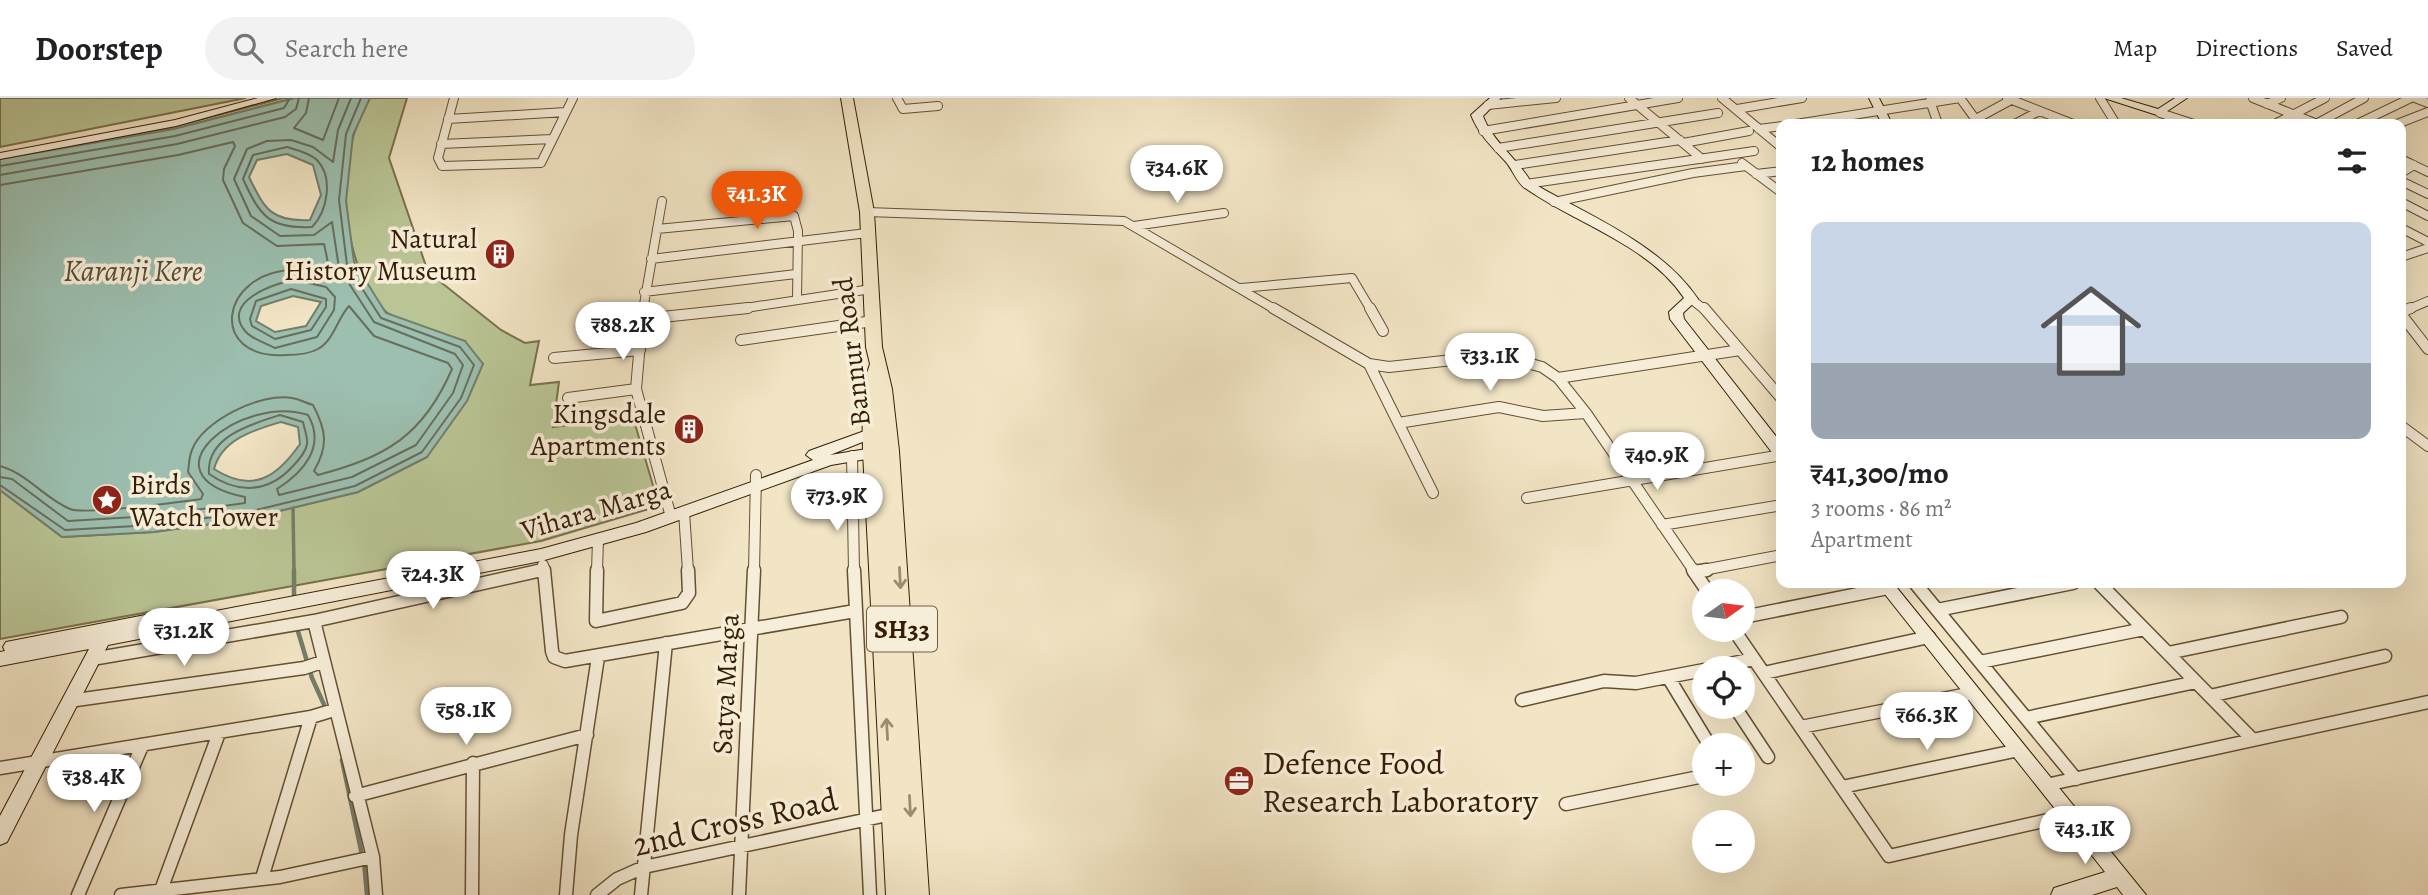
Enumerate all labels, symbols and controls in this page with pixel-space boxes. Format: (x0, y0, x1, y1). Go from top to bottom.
search box (205, 17, 695, 80)
text: Doorstep (35, 26, 163, 71)
icon: search (229, 29, 267, 67)
text: Search here (285, 31, 408, 66)
text: Map (2113, 32, 2157, 64)
text: Directions (2195, 32, 2298, 64)
text: Saved (2336, 32, 2393, 64)
text: 12 homes (1811, 141, 1924, 181)
icon: filters (2333, 142, 2371, 180)
pin: ₹34.6K (1120, 146, 1234, 205)
text: ₹34.6K (1146, 152, 1208, 183)
pin: ₹41.3K (700, 172, 814, 231)
text: ₹41.3K (728, 178, 786, 209)
place label: Natural History Museum (284, 220, 477, 290)
building icon: Natural History Museum (483, 237, 517, 271)
water label: Karanji Kere (64, 251, 203, 291)
icon: home (2028, 268, 2154, 394)
street label: Bannur Road (824, 274, 880, 429)
pin: ₹88.2K (566, 302, 680, 362)
text: ₹88.2K (591, 309, 655, 340)
pin: ₹33.1K (1433, 334, 1547, 393)
text: ₹33.1K (1461, 340, 1519, 371)
place label: Kingsdale Apartments (530, 395, 666, 465)
building icon: Kingsdale Apartments (672, 412, 706, 446)
pin: ₹40.9K (1600, 432, 1714, 492)
text: ₹40.9K (1625, 439, 1689, 470)
text: ₹41,300/mo (1811, 453, 1949, 493)
place label: Birds Watch Tower (129, 466, 278, 536)
street label: Vihara Marga (516, 470, 676, 550)
pin: ₹73.9K (780, 474, 894, 533)
text: ₹73.9K (807, 480, 867, 511)
place icon: Birds Watch Tower (90, 483, 124, 517)
text: 3 rooms · 86 m² (1811, 493, 1952, 524)
text: Apartment (1811, 524, 1913, 555)
pin: ₹24.3K (376, 552, 490, 611)
text: ₹24.3K (402, 558, 464, 589)
one-way arrow (894, 566, 907, 589)
north arrow (1692, 579, 1755, 642)
map controls (1692, 579, 1755, 873)
road number: SH33 (867, 607, 937, 652)
pin: ₹31.2K (127, 608, 241, 668)
street label: Satya Marga (703, 613, 749, 756)
text: ₹31.2K (154, 615, 214, 646)
button: locate (1692, 656, 1755, 719)
pin: ₹58.1K (409, 688, 523, 747)
pin: ₹66.3K (1870, 692, 1984, 752)
text: ₹58.1K (436, 694, 496, 725)
text: ₹66.3K (1896, 699, 1958, 730)
one-way arrow (880, 718, 893, 741)
button: + (1692, 733, 1755, 796)
place label: Defence Food Research Laboratory (1262, 740, 1538, 823)
pin: ₹38.4K (37, 754, 151, 814)
text: ₹38.4K (63, 761, 125, 792)
office icon: Defence Food Research Laboratory (1222, 764, 1256, 798)
street label: 2nd Cross Road (628, 776, 842, 867)
one-way arrow (904, 794, 917, 817)
pin: ₹43.1K (2028, 806, 2142, 866)
button: − (1692, 810, 1755, 873)
text: ₹43.1K (2056, 813, 2114, 844)

